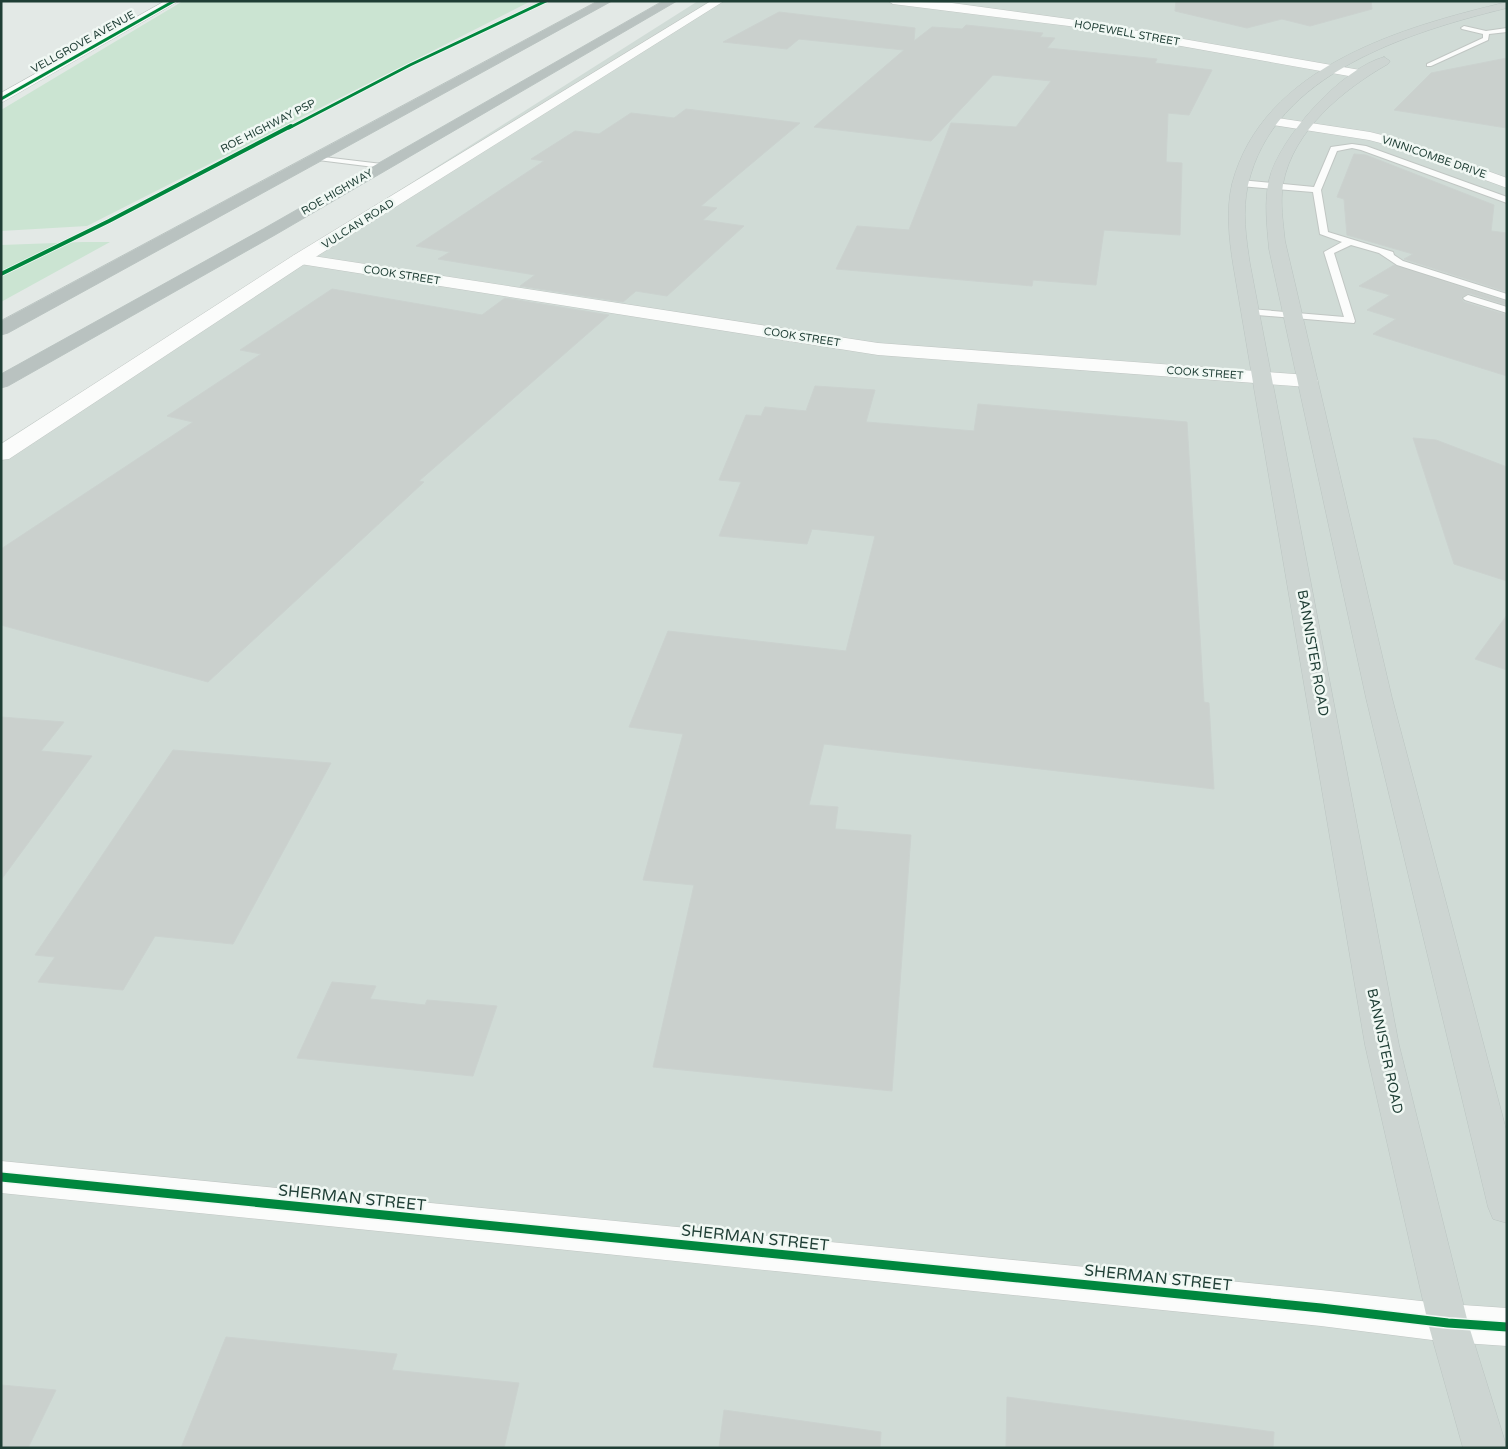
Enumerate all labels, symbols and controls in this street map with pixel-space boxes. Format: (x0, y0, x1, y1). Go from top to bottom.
street label: VELLGROVE AVENUE (29, 8, 137, 76)
street label: HOPEWELL STREET (1073, 17, 1181, 49)
street label: ROE HIGHWAY PSP (218, 96, 318, 156)
street label: VINNICOMBE DRIVE (1380, 133, 1488, 181)
street label: ROE HIGHWAY (299, 166, 375, 218)
street label: VULCAN ROAD (319, 197, 397, 251)
street label: COOK STREET (363, 263, 441, 288)
street label: COOK STREET (763, 325, 841, 350)
street label: COOK STREET (1166, 364, 1244, 382)
street label: BANNISTER ROAD (1294, 589, 1332, 717)
street label: BANNISTER ROAD (1363, 987, 1407, 1115)
street label: SHERMAN STREET (277, 1180, 427, 1216)
street label: SHERMAN STREET (680, 1220, 830, 1256)
street label: SHERMAN STREET (1083, 1260, 1233, 1296)

